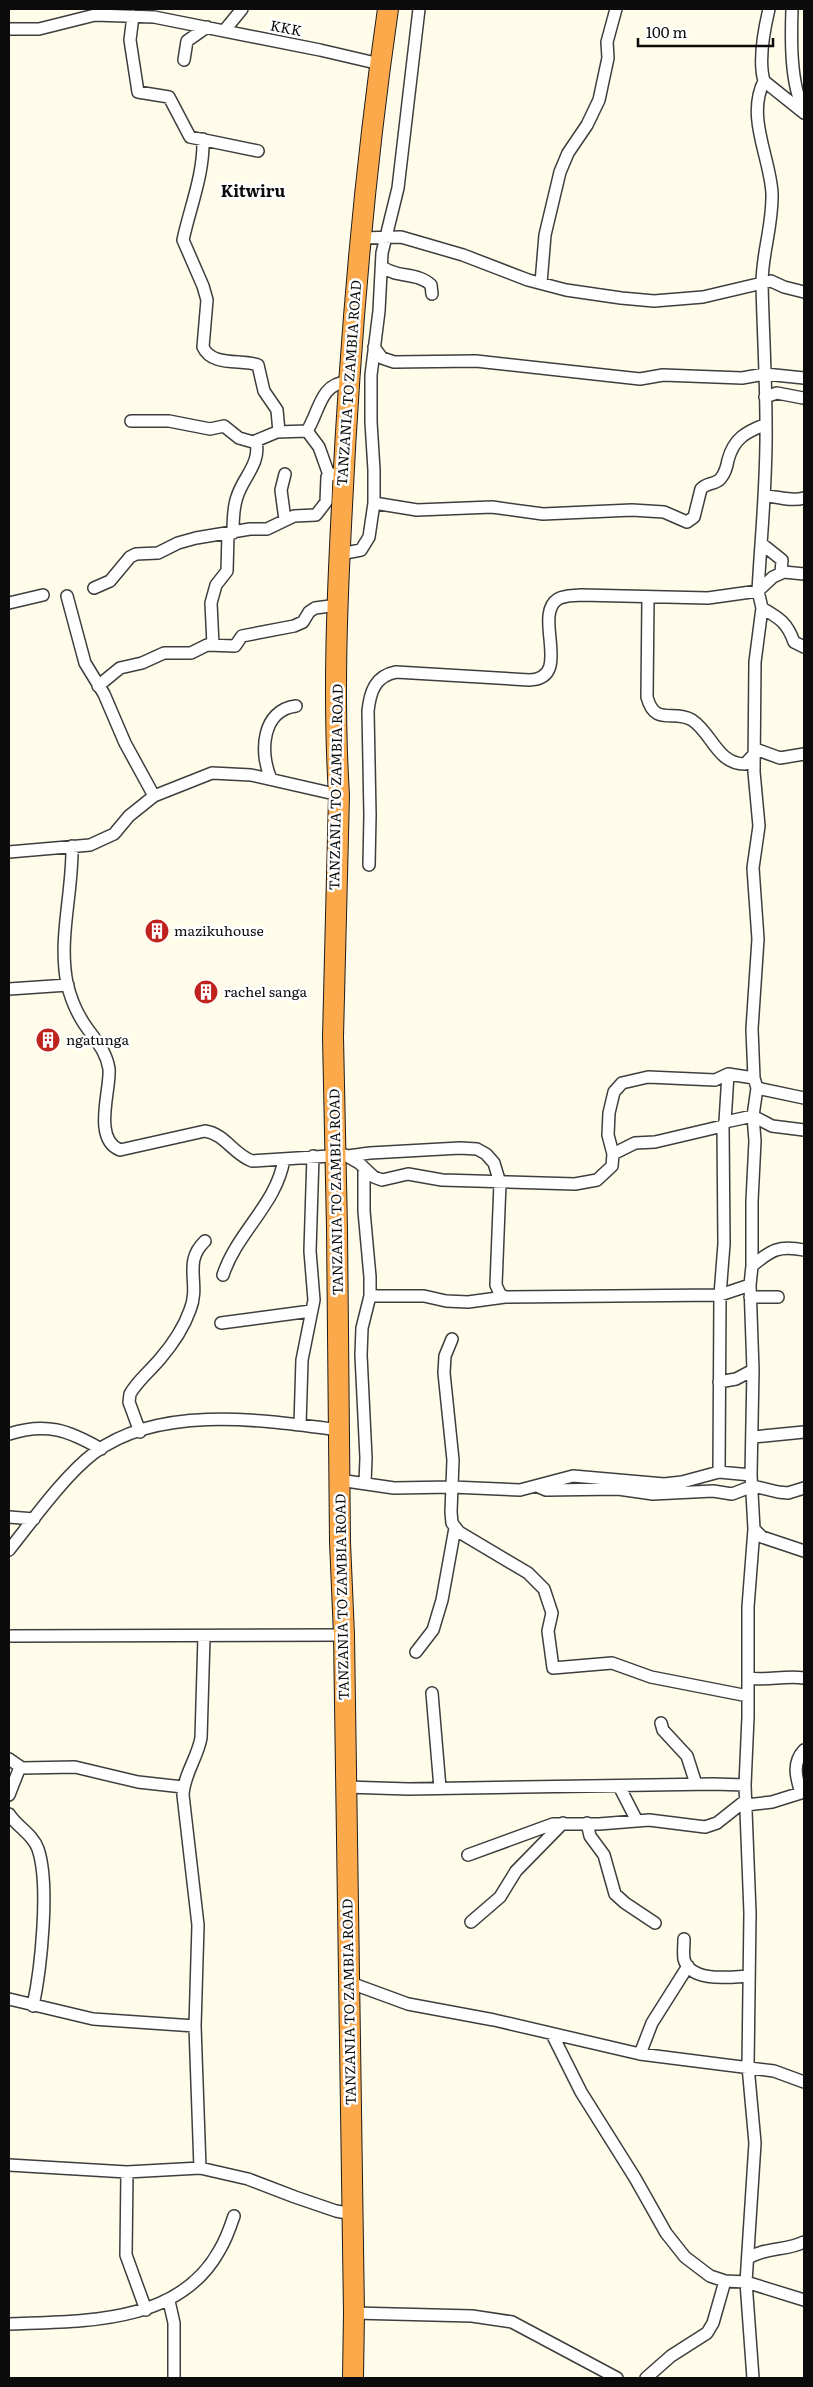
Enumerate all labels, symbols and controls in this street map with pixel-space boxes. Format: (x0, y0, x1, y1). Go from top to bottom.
street label: KKK (269, 14, 304, 40)
scale bar (638, 15, 773, 47)
text: 100 m (646, 20, 687, 43)
district label: Kitwiru (221, 178, 285, 202)
street label: TANZANIA TO ZAMBIA ROAD (331, 279, 365, 487)
street label: TANZANIA TO ZAMBIA ROAD (323, 683, 347, 890)
building icon: mazikuhouse (144, 918, 170, 944)
place label: mazikuhouse (174, 920, 264, 940)
building icon: rachel sanga (193, 979, 219, 1005)
place label: rachel sanga (224, 981, 307, 1001)
building icon: ngatunga (35, 1027, 61, 1053)
place label: ngatunga (66, 1029, 129, 1049)
street label: TANZANIA TO ZAMBIA ROAD (323, 1088, 347, 1296)
street label: TANZANIA TO ZAMBIA ROAD (329, 1493, 353, 1701)
street label: TANZANIA TO ZAMBIA ROAD (336, 1898, 360, 2106)

